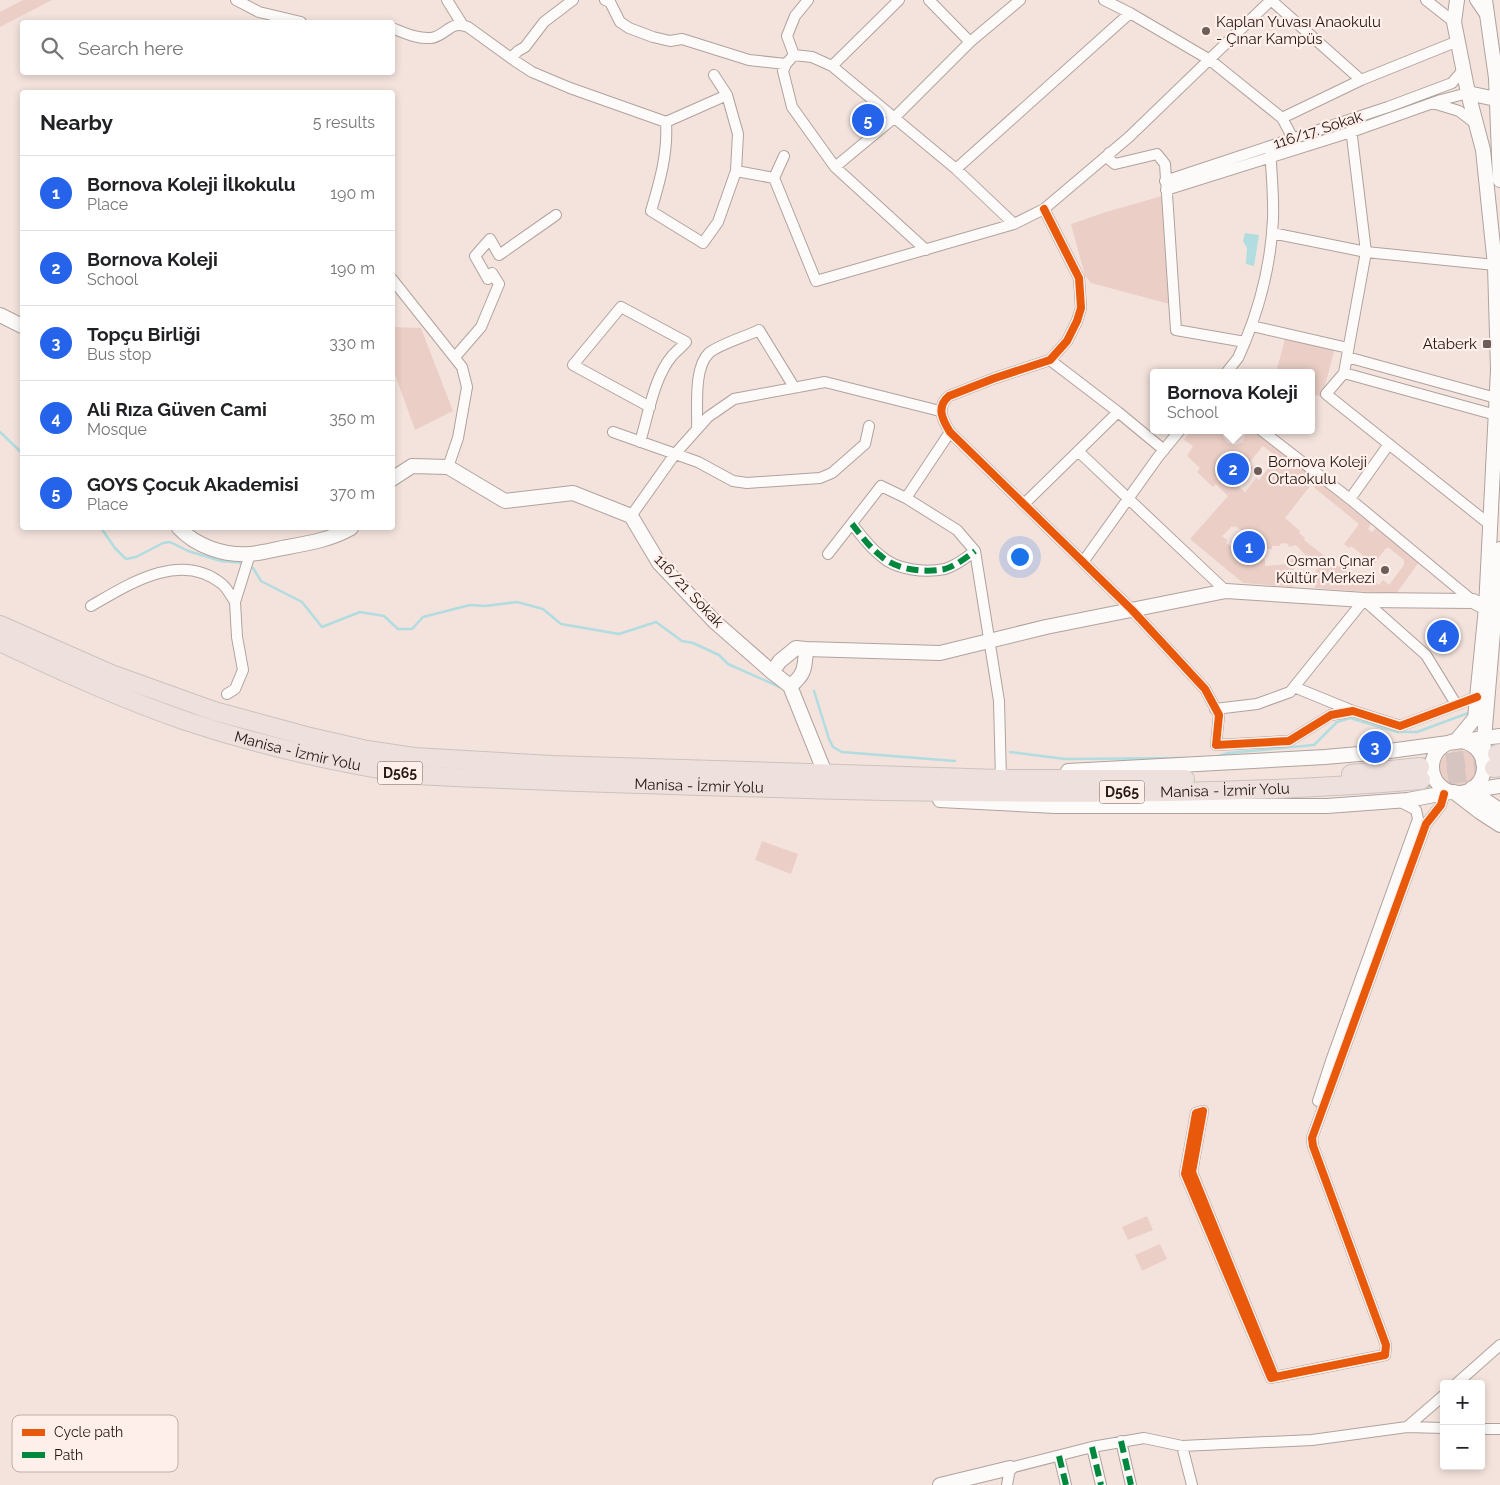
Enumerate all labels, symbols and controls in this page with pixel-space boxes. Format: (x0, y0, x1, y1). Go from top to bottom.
place label: Kaplan Yuvası Anaokulu - Çınar Kampüs (1216, 13, 1381, 48)
search box (20, 20, 395, 75)
marker: Kaplan Yuvası Anaokulu - Çınar Kampüs (1200, 25, 1212, 37)
icon: search (38, 34, 66, 62)
text: Search here (78, 37, 184, 59)
pin: 5 (852, 101, 884, 139)
street label: 116/17. Sokak (1271, 107, 1365, 153)
text: Nearby (40, 110, 113, 135)
text: 5 results (313, 113, 375, 132)
text: Bornova Koleji İlkokulu (87, 173, 296, 195)
text: 1 (52, 184, 60, 203)
text: 190 m (330, 184, 375, 203)
text: Place (87, 195, 128, 214)
text: Bornova Koleji (87, 248, 218, 270)
text: 2 (51, 259, 61, 278)
text: 190 m (330, 259, 375, 278)
text: School (87, 270, 138, 289)
text: Topçu Birliği (87, 323, 200, 345)
text: 3 (52, 334, 60, 353)
text: 330 m (329, 334, 375, 353)
place label: Ataberk (1423, 335, 1477, 353)
marker: Ataberk (1481, 338, 1493, 350)
text: Bus stop (87, 345, 151, 364)
popup (1150, 369, 1315, 434)
text: Bornova Koleji (1167, 381, 1298, 403)
text: Ali Rıza Güven Cami (87, 398, 267, 420)
text: School (1167, 403, 1218, 422)
text: 4 (51, 409, 61, 428)
text: 350 m (329, 409, 375, 428)
text: Mosque (87, 420, 147, 439)
pin: 2 (1217, 450, 1249, 488)
place label: Bornova Koleji Ortaokulu (1268, 453, 1367, 488)
marker: Bornova Koleji Ortaokulu (1252, 465, 1264, 477)
text: GOYS Çocuk Akademisi (87, 473, 299, 495)
text: 5 (52, 484, 60, 503)
text: 370 m (329, 484, 375, 503)
text: Place (87, 495, 128, 514)
pin: 1 (1233, 528, 1265, 566)
your location (1007, 544, 1033, 570)
street label: 116/21. Sokak (651, 551, 728, 631)
place label: Osman Çınar Kültür Merkezi (1276, 552, 1376, 587)
marker: Osman Çınar Kültür Merkezi (1379, 564, 1391, 576)
pin: 4 (1427, 617, 1459, 655)
street label: Manisa - İzmir Yolu (232, 727, 363, 775)
pin: 3 (1359, 728, 1391, 766)
road number: D565 (378, 761, 422, 784)
street label: Manisa - İzmir Yolu (634, 775, 764, 797)
street label: Manisa - İzmir Yolu (1160, 779, 1290, 801)
road number: D565 (1100, 780, 1144, 804)
map controls (1440, 1380, 1485, 1470)
button: + (1440, 1380, 1485, 1425)
legend (12, 1415, 178, 1472)
text: Cycle path (54, 1424, 123, 1440)
button: − (1440, 1425, 1485, 1470)
text: Path (54, 1447, 83, 1463)

